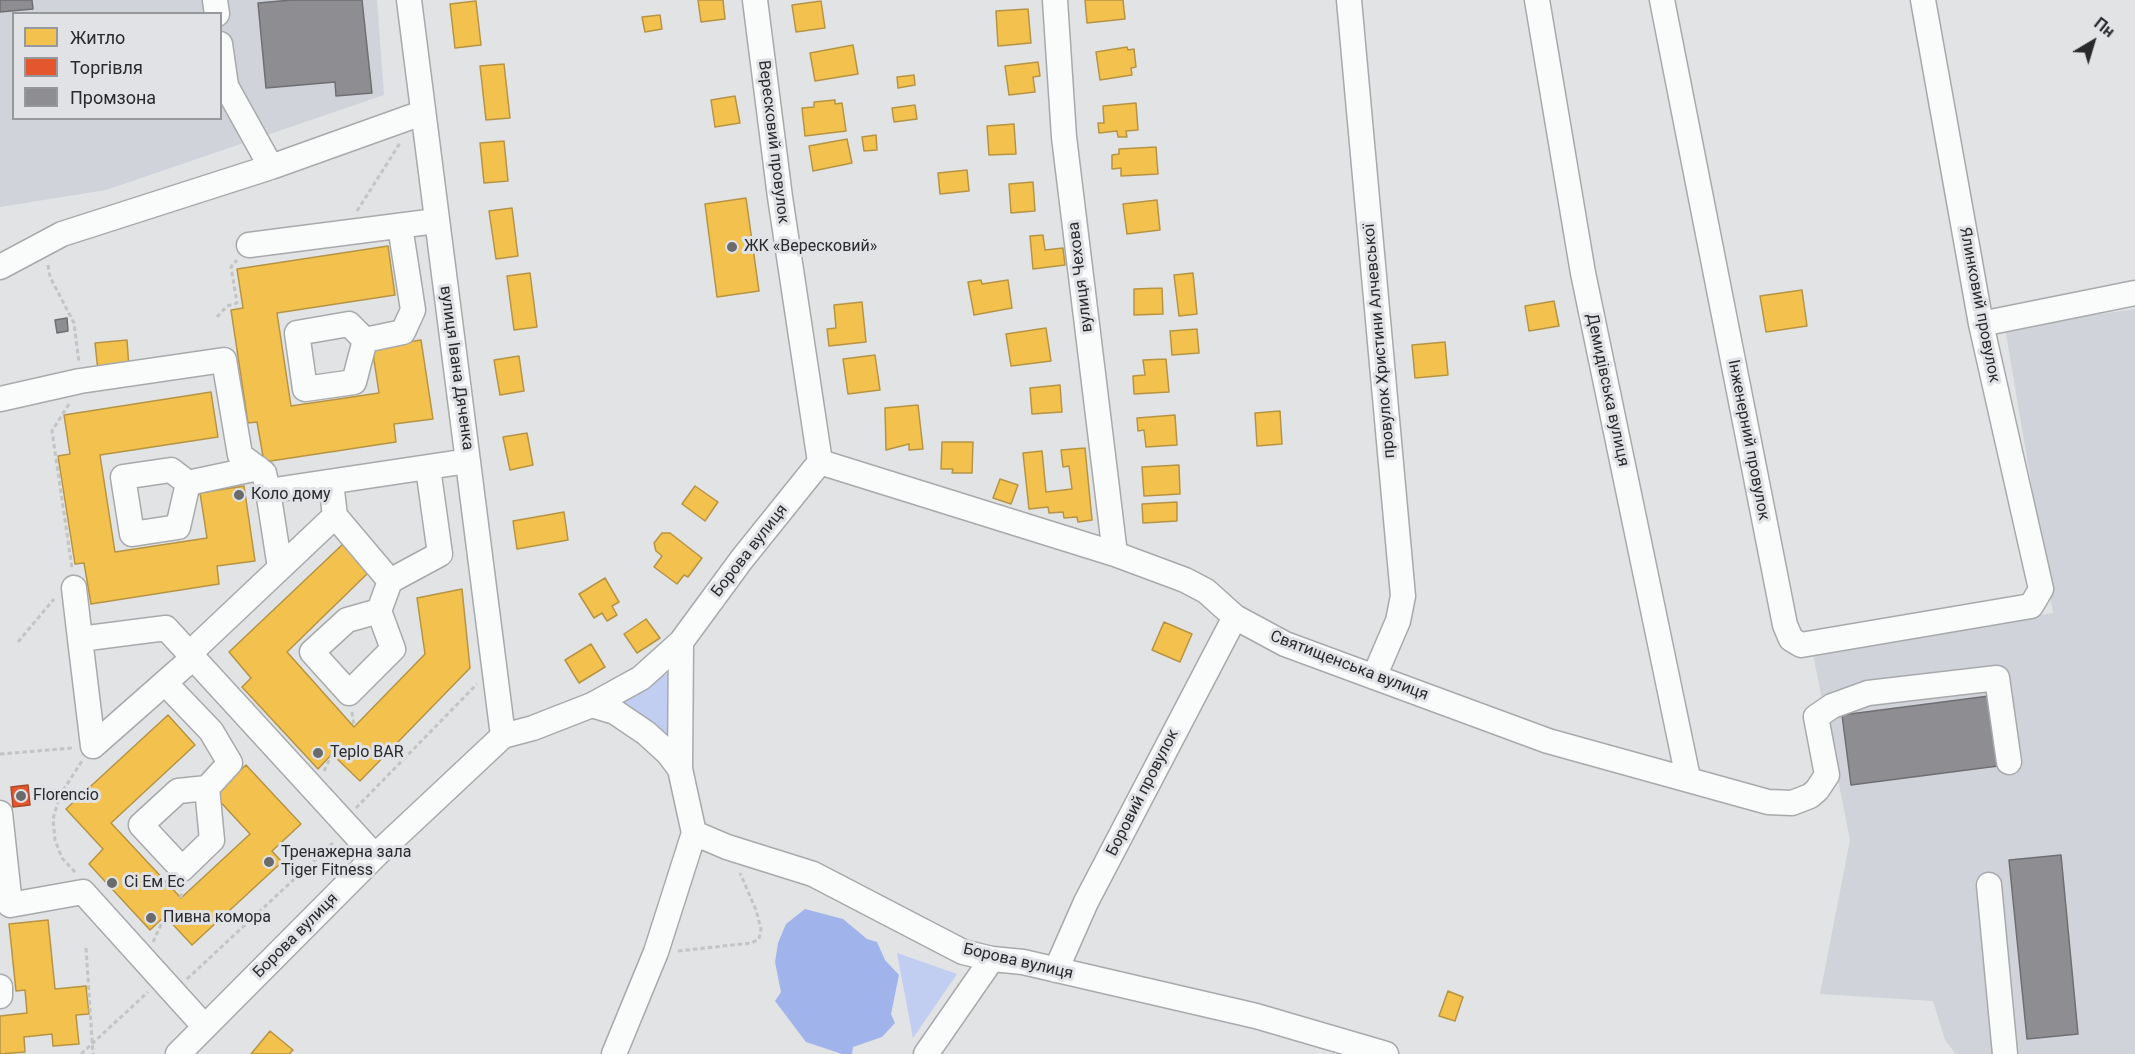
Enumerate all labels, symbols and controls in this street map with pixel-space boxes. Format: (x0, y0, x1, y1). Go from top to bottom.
legend (12, 12, 222, 120)
north arrow (2063, 12, 2123, 72)
text: Пн (2091, 14, 2118, 41)
text: Житло (70, 27, 125, 48)
text: Торгівля (70, 57, 143, 78)
street label: Вересковий провулок (753, 59, 793, 225)
text: Промзона (70, 87, 156, 108)
street label: вулиця Чехова (1065, 221, 1097, 333)
street label: провулок Христини Алчевської (1360, 223, 1400, 459)
street label: Ялинковий провулок (1955, 226, 2003, 384)
place label: ЖК «Вересковий» (744, 237, 877, 257)
marker: ЖК «Вересковий» (725, 240, 739, 254)
street label: вулиця Івана Дяченка (435, 285, 477, 451)
street label: Демидівська вулиця (1581, 312, 1633, 468)
street label: Інженерний провулок (1723, 358, 1773, 522)
place label: Коло дому (251, 485, 331, 505)
marker: Коло дому (232, 488, 246, 502)
street label: Борова вулиця (708, 501, 792, 601)
street label: Святищенська вулиця (1267, 627, 1431, 705)
street label: Боровий провулок (1103, 726, 1183, 860)
place label: Teplo BAR (330, 743, 403, 763)
marker: Teplo BAR (311, 746, 325, 760)
place label: Florencio (33, 786, 99, 806)
marker: Florencio (14, 789, 28, 803)
place label: Тренажерна зала Tiger Fitness (281, 843, 411, 881)
marker: Тренажерна зала Tiger Fitness (262, 855, 276, 869)
place label: Сі Ем Ес (124, 873, 185, 893)
marker: Сі Ем Ес (105, 876, 119, 890)
street label: Борова вулиця (250, 890, 342, 982)
place label: Пивна комора (163, 908, 271, 928)
marker: Пивна комора (144, 911, 158, 925)
street label: Борова вулиця (961, 940, 1075, 984)

